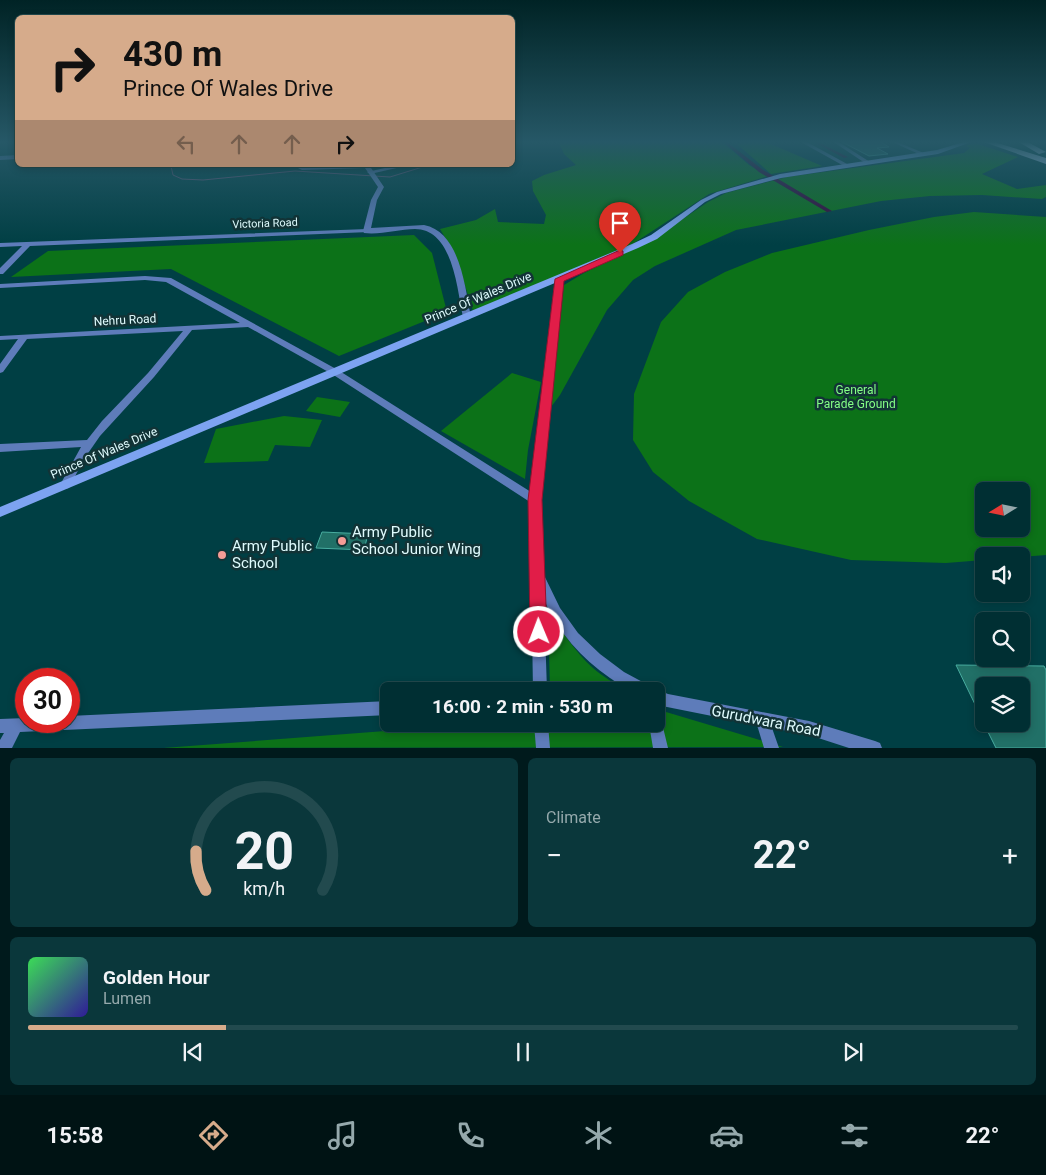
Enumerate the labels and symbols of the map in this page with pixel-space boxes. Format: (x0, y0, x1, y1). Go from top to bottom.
pin (599, 202, 641, 253)
street label: Victoria Road (232, 216, 298, 231)
street label: Prince Of Wales Drive (423, 269, 533, 327)
street label: Nehru Road (93, 311, 157, 329)
park label: General Parade Ground (816, 383, 896, 411)
street label: Prince Of Wales Drive (49, 424, 159, 482)
north arrow (975, 482, 1030, 538)
place label: Army Public School Junior Wing (352, 523, 481, 558)
marker: Army Public School Junior Wing (336, 535, 348, 547)
place label: Army Public School (232, 537, 312, 572)
marker: Army Public School (216, 549, 228, 561)
position arrow (512, 605, 564, 657)
speed limit sign: 30 (15, 668, 80, 733)
street label: Gurudwara Road (710, 702, 822, 740)

